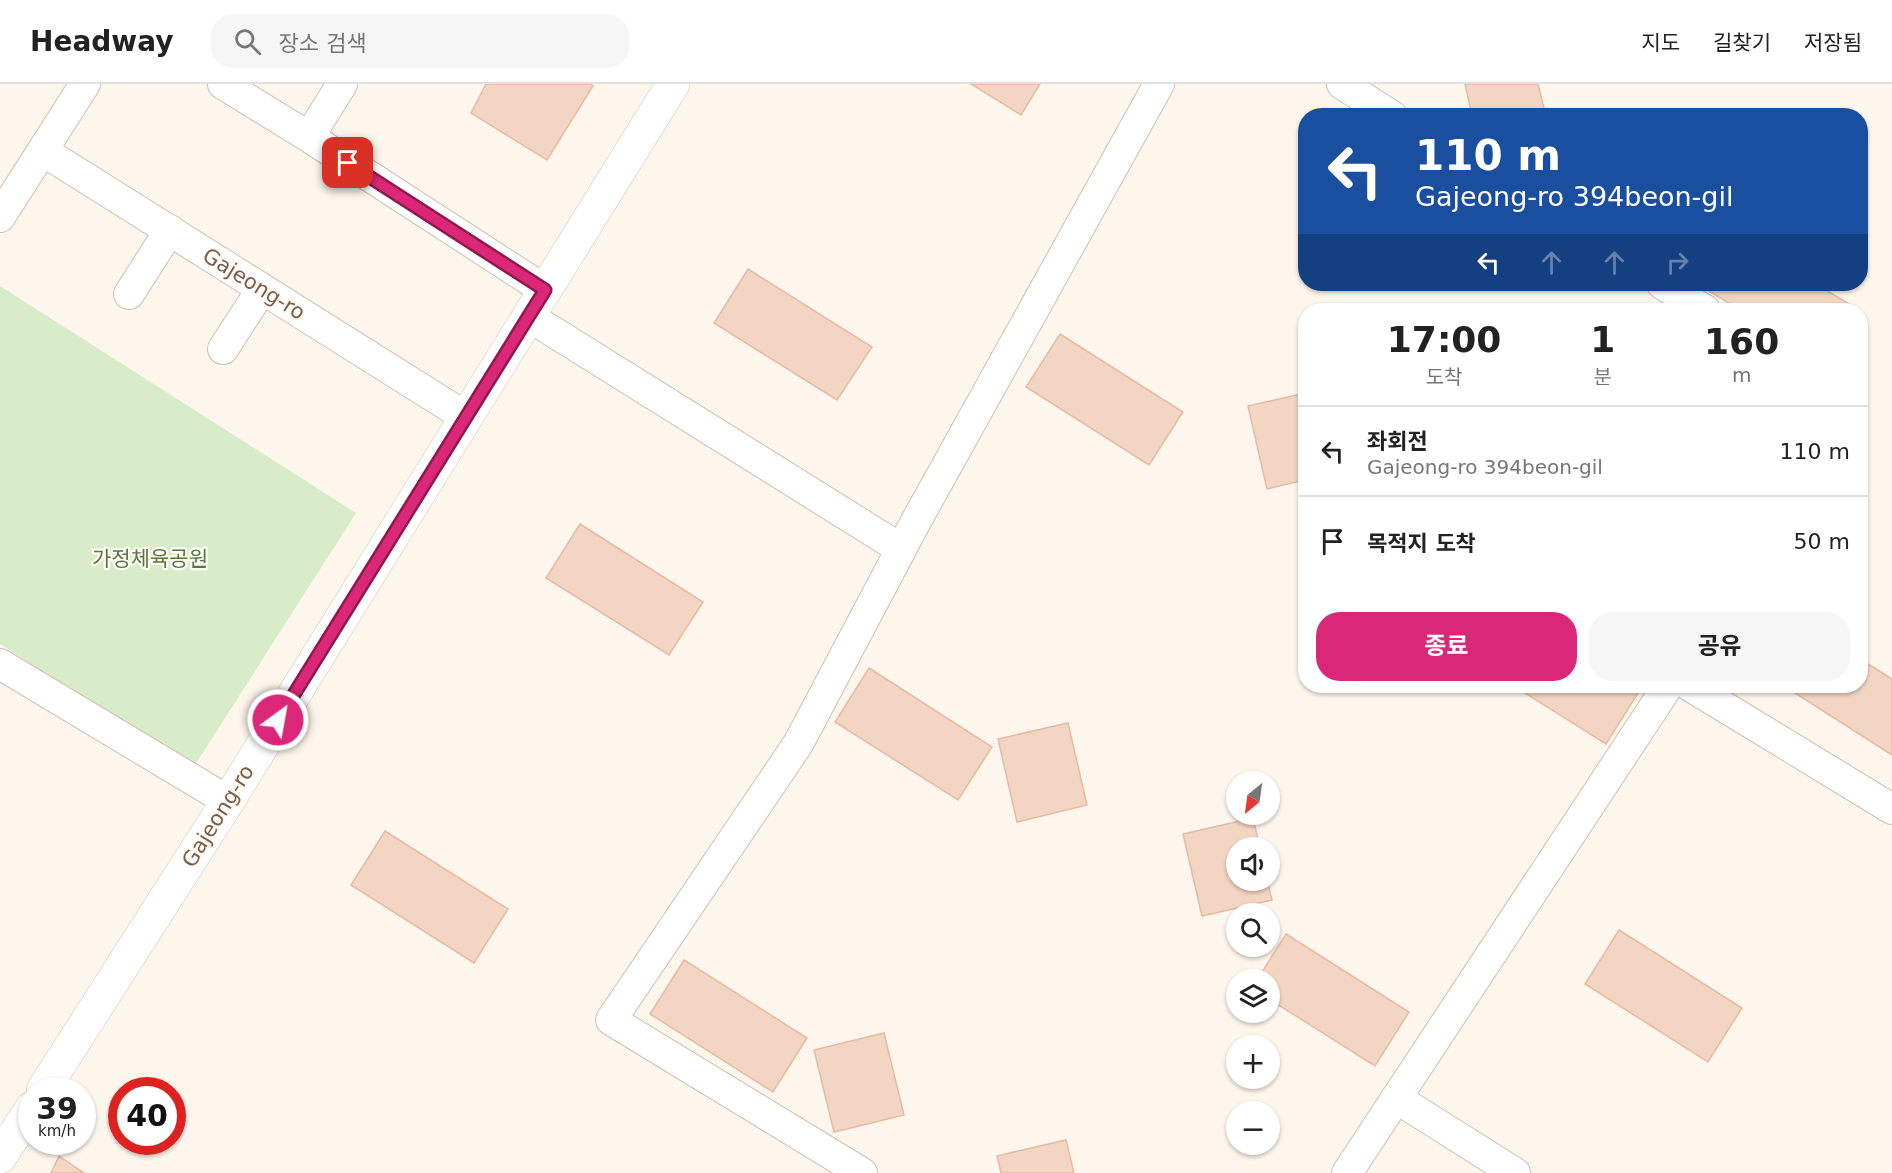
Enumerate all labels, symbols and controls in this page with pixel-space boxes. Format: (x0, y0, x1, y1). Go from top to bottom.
search box (210, 14, 630, 68)
text: Headway (30, 25, 174, 58)
icon: search (231, 25, 264, 58)
text: 장소 검색 (279, 31, 366, 56)
text: 지도 (1641, 31, 1680, 55)
text: 길찾기 (1713, 31, 1771, 55)
text: 저장됨 (1804, 31, 1862, 55)
text: 110 m (1415, 131, 1561, 180)
icon: left (1316, 132, 1394, 210)
pin (322, 137, 373, 188)
icon: arrive (331, 146, 364, 179)
text: Gajeong-ro 394beon-gil (1415, 181, 1734, 212)
street label: Gajeong-ro (198, 243, 310, 325)
icon: left (1472, 246, 1505, 279)
icon: ahead (1535, 246, 1568, 279)
icon: ahead (1598, 246, 1631, 279)
icon: right (1661, 246, 1694, 279)
text: 17:00 (1387, 319, 1501, 360)
text: 1 (1590, 319, 1615, 360)
text: 160 (1704, 321, 1779, 362)
text: m (1732, 363, 1751, 387)
text: 도착 (1426, 365, 1463, 389)
text: 분 (1594, 365, 1612, 389)
text: 좌회전 (1367, 429, 1428, 454)
icon: left (1316, 435, 1349, 468)
text: 110 m (1780, 439, 1850, 464)
text: Gajeong-ro 394beon-gil (1367, 455, 1603, 479)
icon: arrive (1316, 525, 1349, 558)
text: 50 m (1794, 529, 1850, 554)
text: 목적지 도착 (1367, 531, 1476, 556)
park label: 가정체육공원 (92, 547, 208, 571)
button: 종료 (1316, 612, 1577, 681)
button: 공유 (1589, 612, 1850, 681)
position arrow (246, 688, 310, 752)
street label: Gajeong-ro (177, 760, 259, 872)
north arrow (1226, 771, 1280, 825)
map controls (1226, 771, 1280, 1155)
button: sound (1226, 837, 1280, 891)
button: search (1226, 903, 1280, 957)
button: layers (1226, 969, 1280, 1023)
button: + (1226, 1035, 1280, 1089)
speed limit sign: 40 (108, 1077, 186, 1155)
text: 39 (36, 1091, 78, 1126)
button: − (1226, 1101, 1280, 1155)
text: km/h (38, 1122, 76, 1140)

